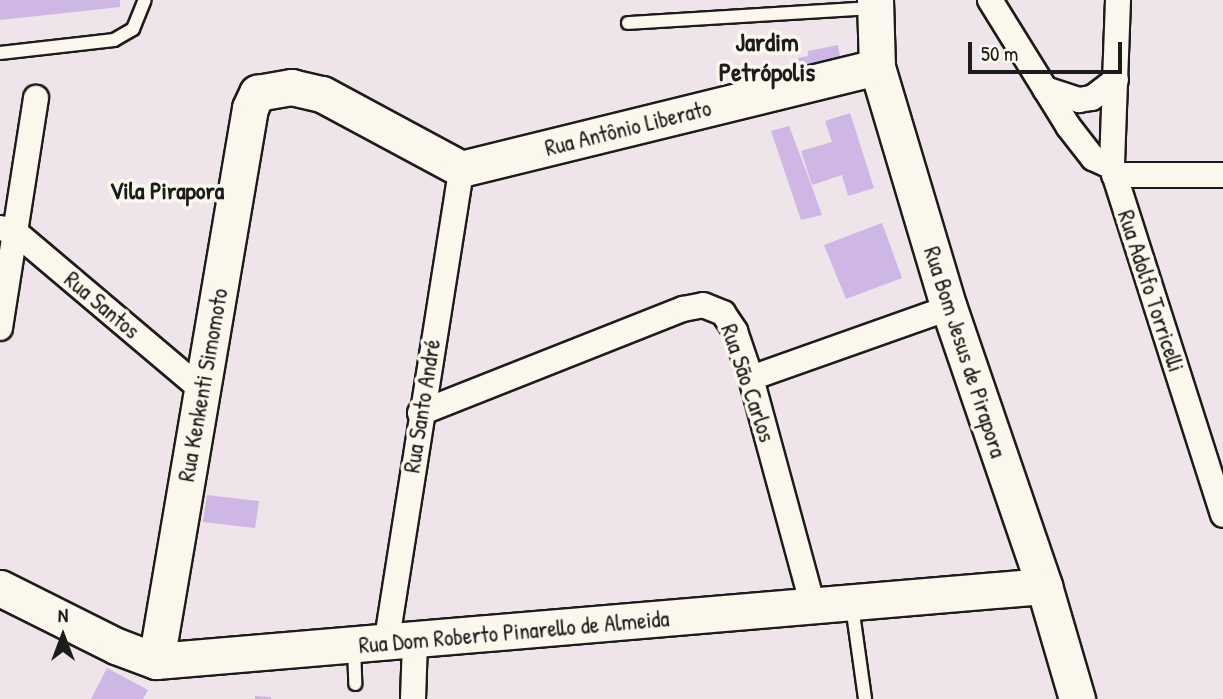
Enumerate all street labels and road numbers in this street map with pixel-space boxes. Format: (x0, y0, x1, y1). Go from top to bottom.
street label: Rua Antônio Liberato (542, 94, 714, 162)
street label: Rua Adolfo Torricelli (1112, 207, 1190, 375)
street label: Rua Bom Jesus de Pirapora (918, 243, 1012, 461)
street label: Rua Santos (59, 266, 145, 344)
street label: Rua Kenkenti Simomoto (172, 286, 234, 484)
street label: Rua São Carlos (715, 320, 781, 446)
street label: Rua Santo André (398, 337, 446, 475)
street label: Rua Dom Roberto Pinarello de Almeida (358, 605, 670, 659)

